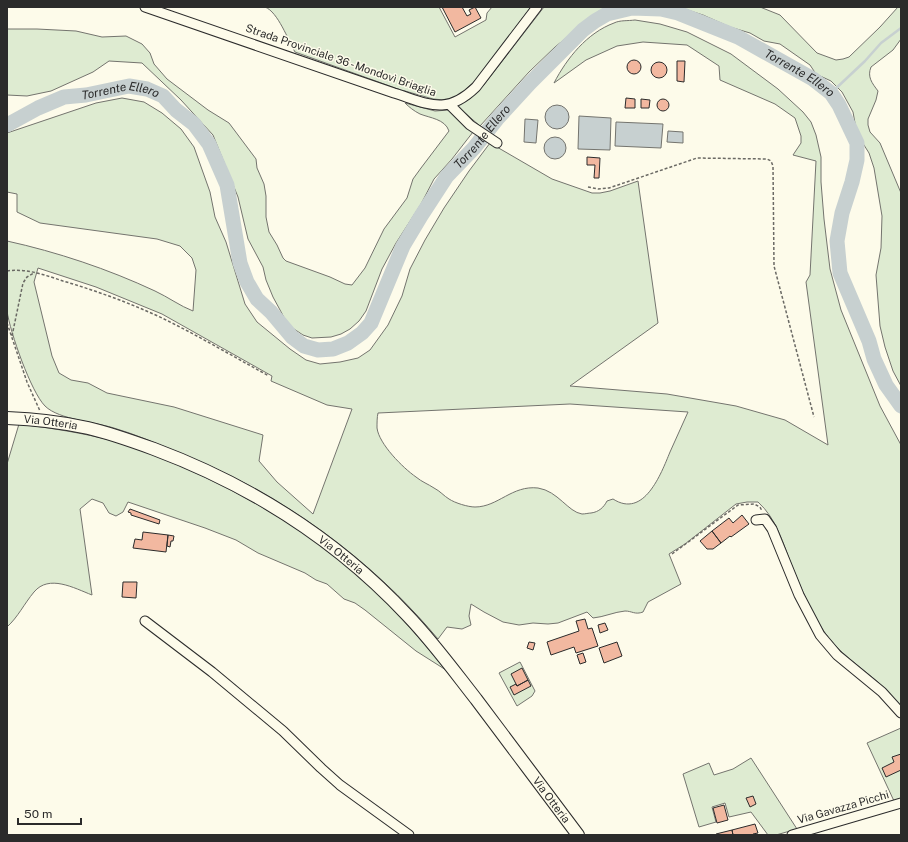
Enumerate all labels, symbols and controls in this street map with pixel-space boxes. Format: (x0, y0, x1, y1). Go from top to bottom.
street label: Strada Provinciale 36 - Mondovì Briaglia (244, 22, 438, 98)
water label: Torrente Ellero (762, 46, 837, 100)
water label: Torrente Ellero (81, 79, 162, 102)
water label: Torrente Ellero (451, 102, 514, 172)
street label: Via Otteria (23, 413, 79, 432)
street label: Via Otteria (316, 533, 366, 576)
street label: Via Otteria (531, 775, 573, 825)
street label: Via Gavazza Picchi (796, 788, 890, 826)
scale bar (18, 800, 81, 826)
text: 50 m (24, 807, 52, 821)

